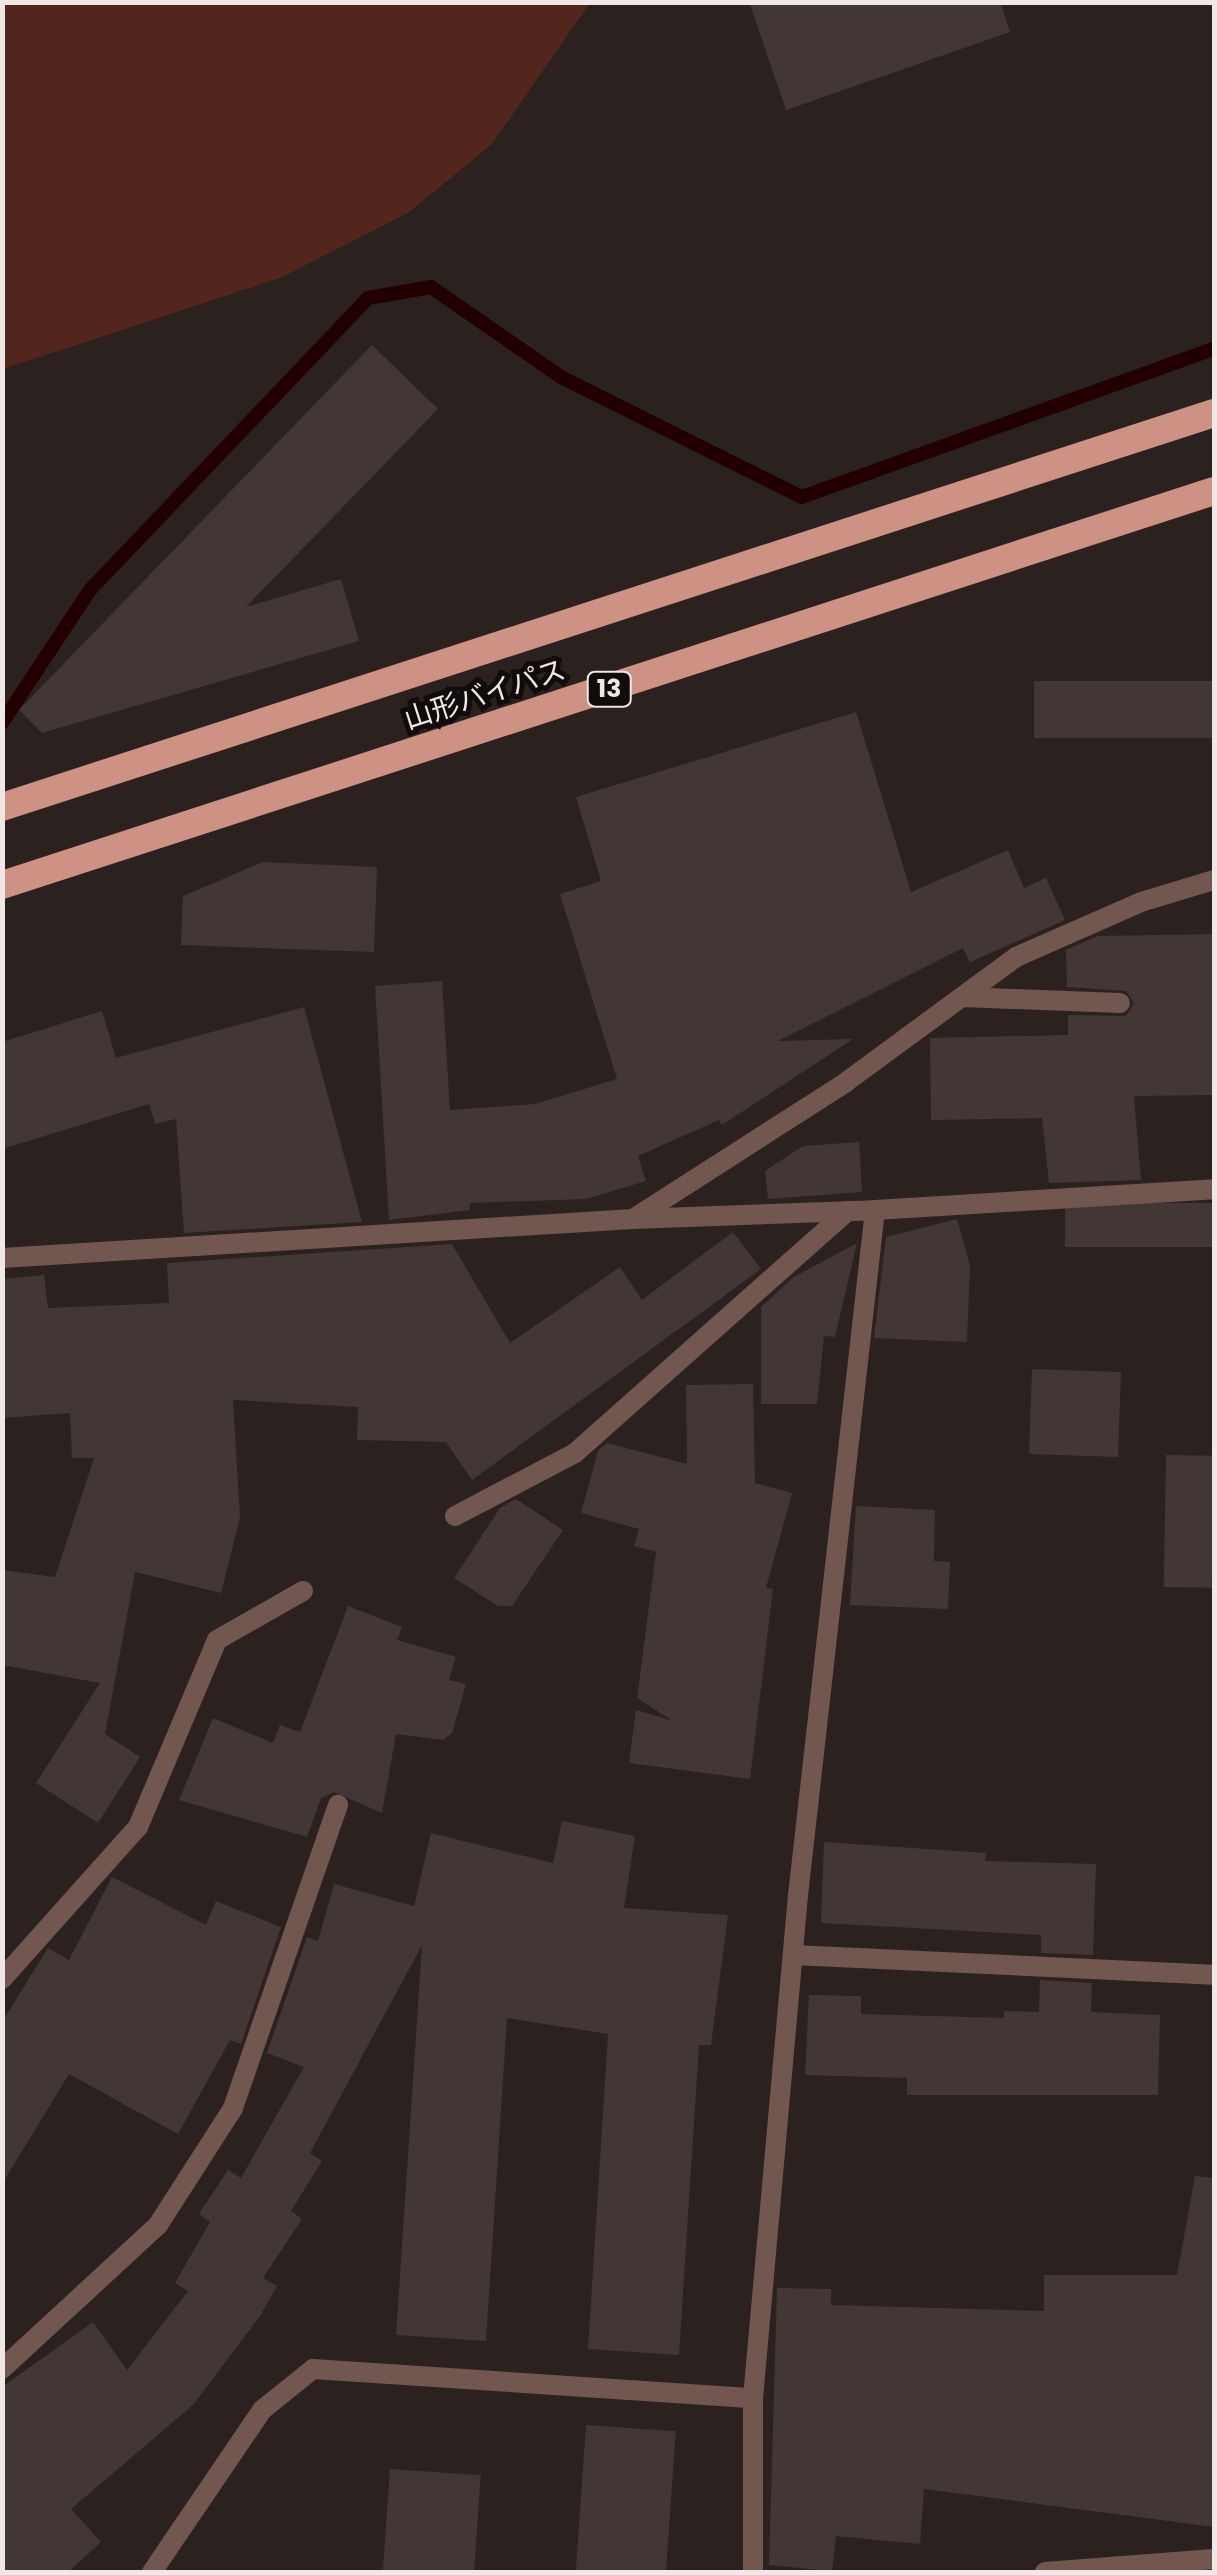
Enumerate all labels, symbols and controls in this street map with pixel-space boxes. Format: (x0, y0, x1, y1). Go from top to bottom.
street label: 山形バイパス (400, 653, 570, 737)
road number: 13 (586, 669, 632, 709)

